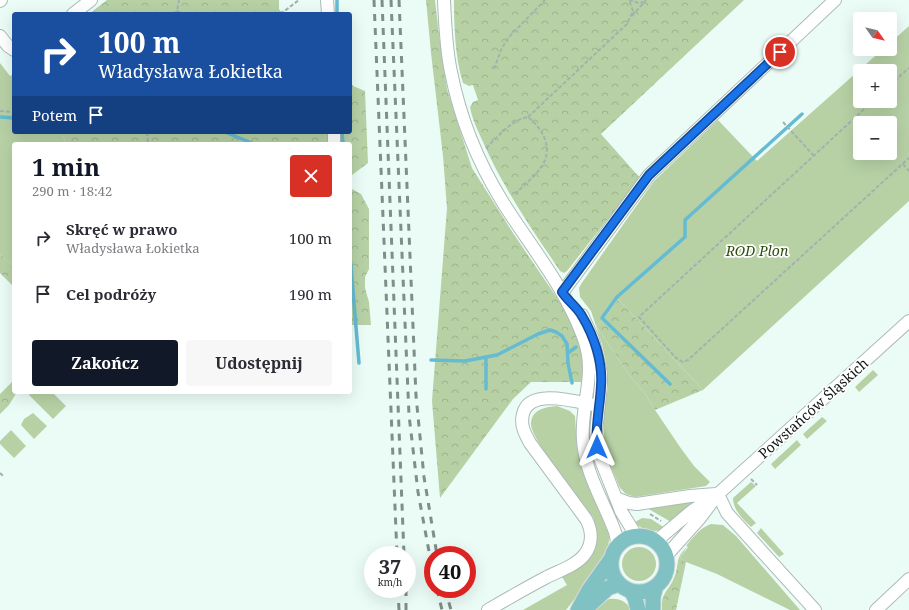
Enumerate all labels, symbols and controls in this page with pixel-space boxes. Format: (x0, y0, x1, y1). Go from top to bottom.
north arrow (853, 12, 897, 56)
map controls (853, 12, 897, 160)
text: 100 m (98, 23, 180, 61)
icon: right (32, 28, 84, 80)
pin (763, 35, 797, 69)
icon: arrive (769, 41, 791, 63)
text: Władysława Łokietka (98, 59, 283, 83)
button: + (853, 64, 897, 108)
icon: arrive (85, 104, 107, 126)
text: Potem (32, 105, 77, 125)
button: − (853, 116, 897, 160)
text: 1 min (32, 150, 100, 183)
button: close (290, 155, 332, 197)
text: 290 m · 18:42 (32, 182, 112, 200)
text: Skręć w prawo (66, 219, 177, 239)
icon: right (32, 227, 54, 249)
text: 100 m (289, 228, 332, 248)
text: Władysława Łokietka (66, 239, 200, 257)
park label: ROD Plon (725, 241, 789, 260)
icon: arrive (32, 283, 54, 305)
text: Cel podróży (66, 284, 156, 304)
text: 190 m (289, 284, 332, 304)
button: Zakończ (32, 340, 178, 386)
button: Udostępnij (186, 340, 332, 386)
street label: Powstańców Śląskich (754, 353, 872, 463)
position arrow (576, 426, 618, 468)
speed limit sign: 40 (424, 546, 476, 598)
text: 37 (379, 553, 401, 580)
text: km/h (378, 575, 402, 589)

